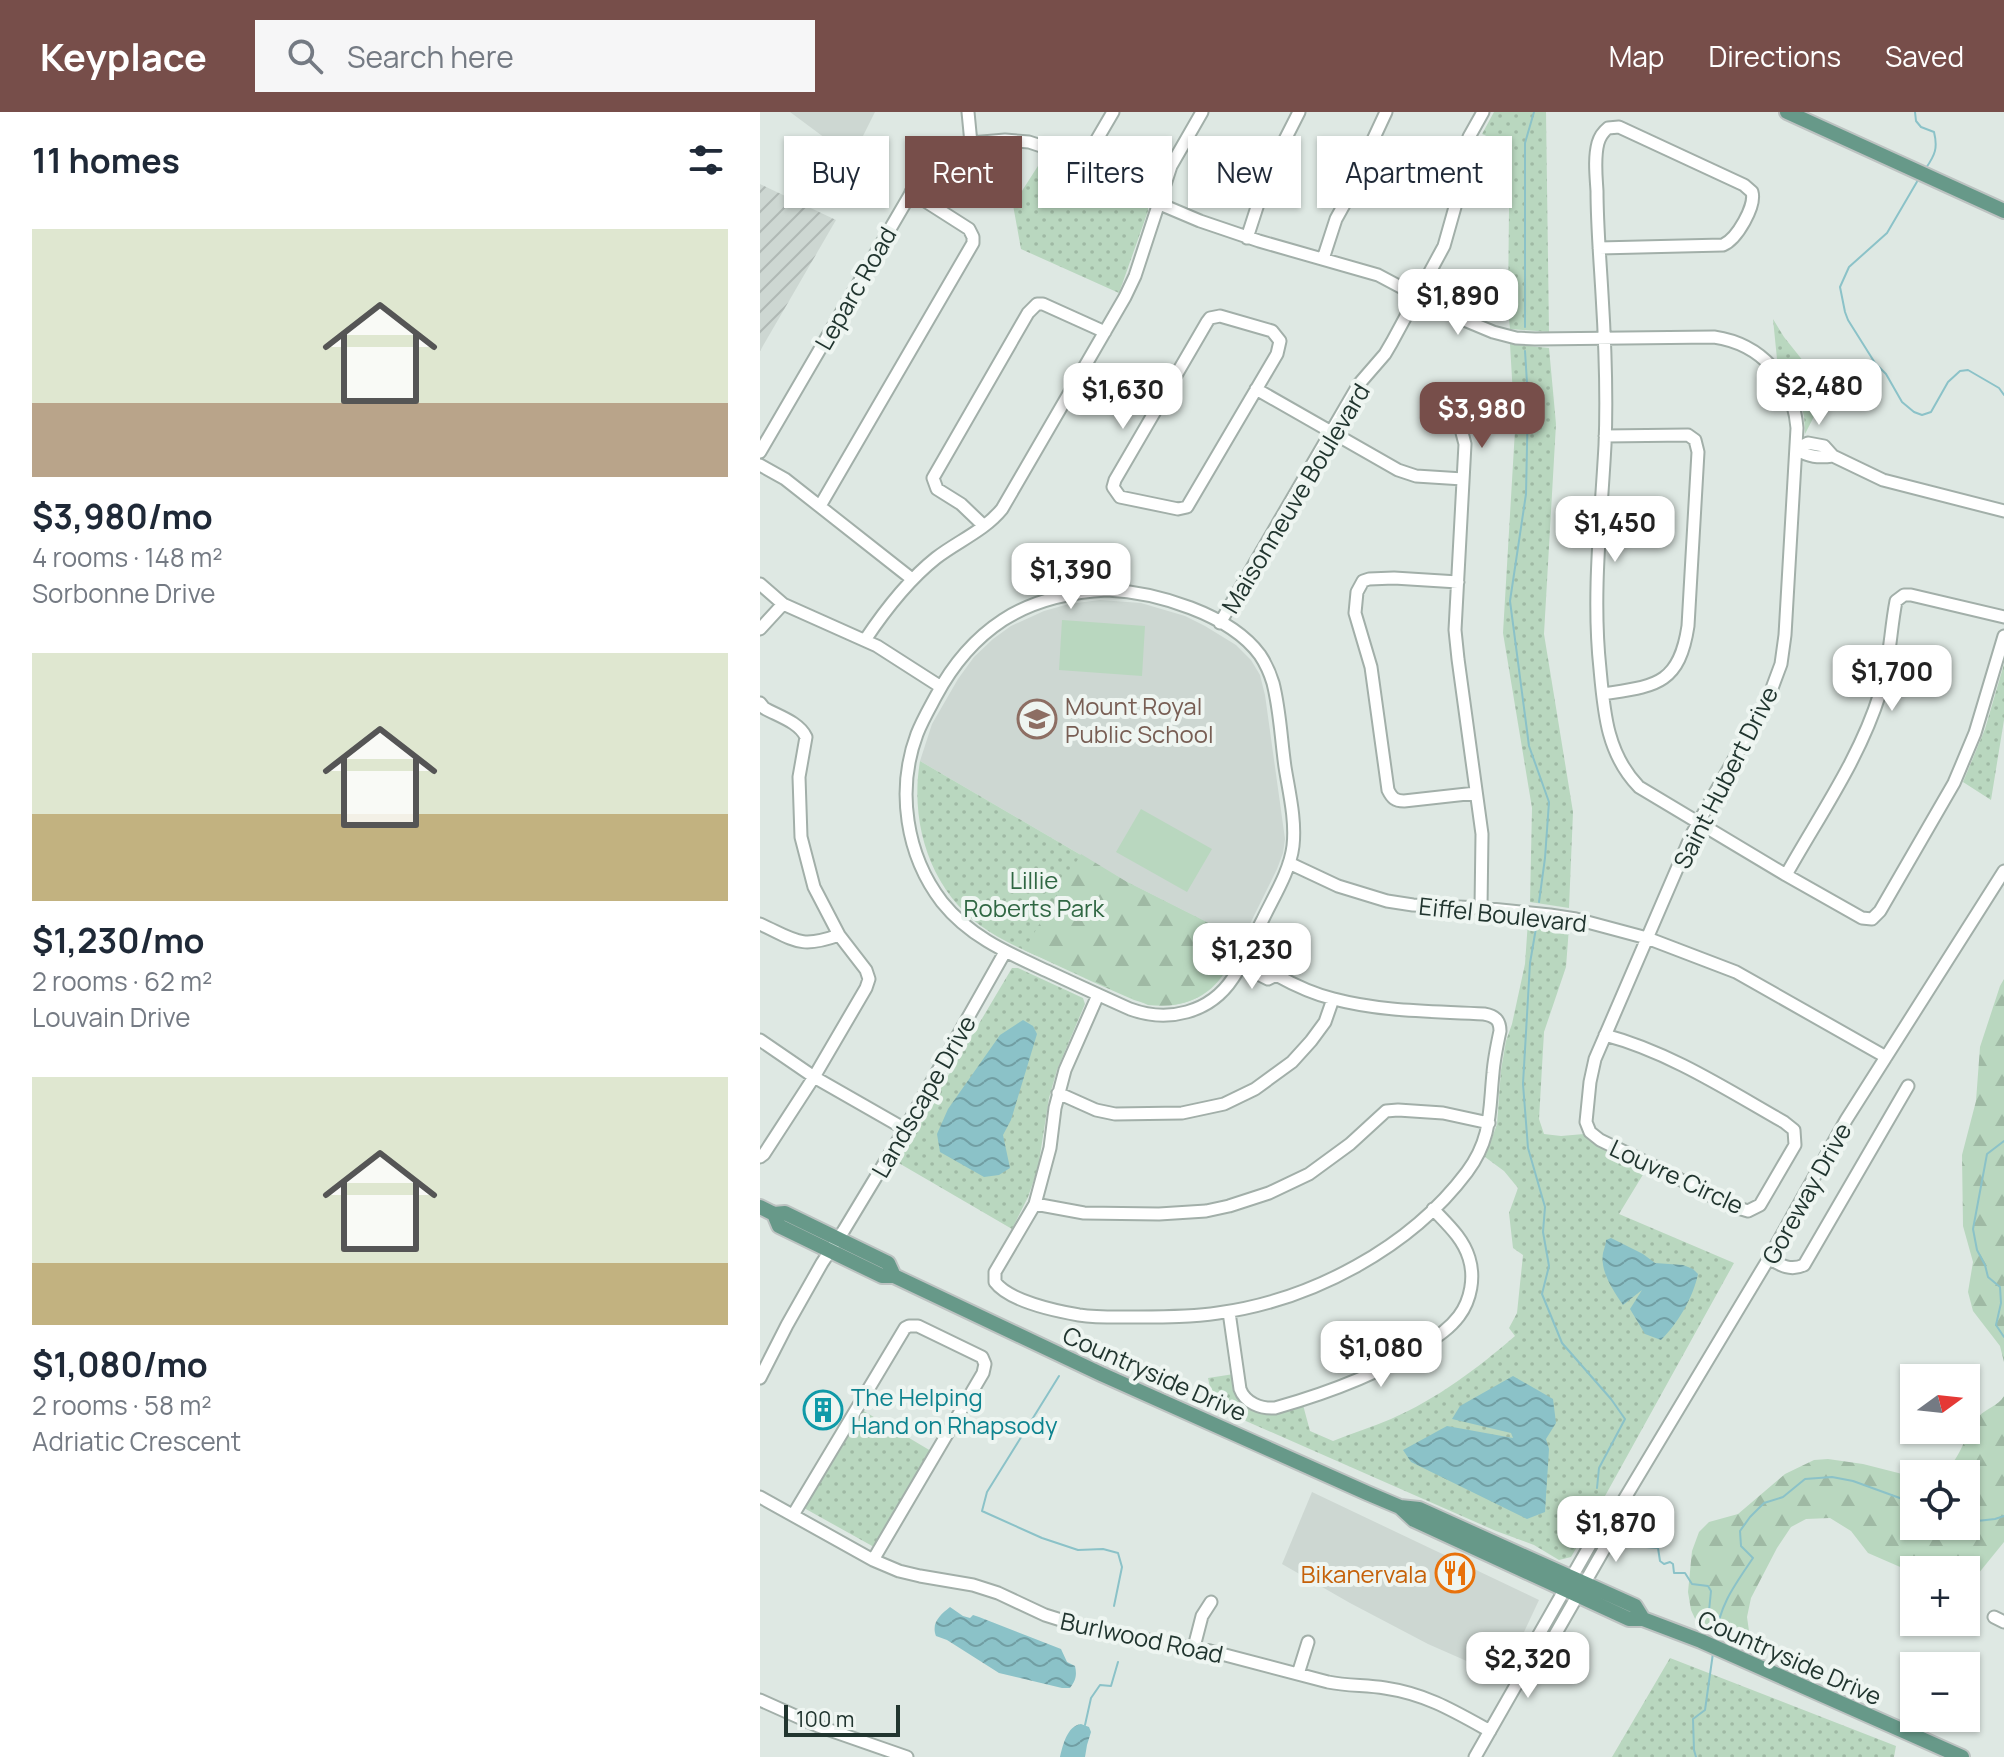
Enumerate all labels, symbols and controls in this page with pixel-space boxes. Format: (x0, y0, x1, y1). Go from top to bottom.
search box (255, 20, 815, 92)
text: Keyplace (40, 30, 207, 82)
icon: search (283, 34, 327, 78)
text: Search here (347, 36, 514, 77)
text: Map (1609, 37, 1664, 75)
text: Directions (1708, 37, 1841, 75)
text: Saved (1885, 37, 1964, 75)
chip: Buy (784, 136, 889, 208)
chip: Rent (905, 136, 1022, 208)
chip: Filters (1038, 136, 1172, 208)
chip: New (1188, 136, 1301, 208)
chip: Apartment (1317, 136, 1512, 208)
text: 11 homes (32, 137, 180, 183)
icon: filters (684, 138, 728, 182)
street label: Leparc Road (806, 220, 904, 356)
pin: $1,890 (1393, 269, 1523, 337)
text: $1,890 (1416, 277, 1500, 313)
icon: home (308, 281, 452, 425)
pin: $2,480 (1754, 359, 1884, 427)
pin: $1,630 (1058, 363, 1188, 431)
text: $2,480 (1775, 367, 1863, 403)
text: $1,630 (1082, 371, 1164, 407)
street label: Maisonneuve Boulevard (1213, 377, 1377, 619)
pin: $3,980 (1417, 382, 1547, 450)
text: $3,980 (1438, 390, 1526, 426)
text: $3,980/mo (32, 493, 213, 539)
pin: $1,450 (1550, 496, 1680, 564)
text: $1,450 (1574, 504, 1656, 540)
text: 4 rooms · 148 m² (32, 539, 223, 575)
pin: $1,390 (1006, 543, 1136, 611)
text: $1,390 (1030, 551, 1112, 587)
text: Sorbonne Drive (32, 575, 216, 611)
pin: $1,700 (1827, 645, 1957, 713)
text: $1,700 (1851, 653, 1933, 689)
street label: Saint Hubert Drive (1665, 680, 1785, 874)
place label: Mount Royal Public School (1065, 689, 1214, 750)
school or university icon: Mount Royal Public School (1016, 698, 1058, 740)
icon: home (308, 705, 452, 849)
park label: Lillie Roberts Park (963, 863, 1106, 924)
street label: Eiffel Boulevard (1417, 889, 1589, 939)
text: $1,230/mo (32, 917, 205, 963)
pin: $1,230 (1187, 923, 1317, 991)
text: $1,230 (1211, 931, 1293, 967)
text: 2 rooms · 62 m² (32, 963, 212, 999)
text: Louvain Drive (32, 999, 190, 1035)
street label: Landscape Drive (863, 1009, 983, 1183)
street label: Goreway Drive (1754, 1116, 1858, 1270)
icon: home (308, 1129, 452, 1273)
street label: Louvre Circle (1605, 1131, 1749, 1221)
street label: Countryside Drive (1058, 1318, 1252, 1428)
pin: $1,080 (1316, 1321, 1446, 1389)
text: $1,080 (1339, 1329, 1423, 1365)
text: $1,080/mo (32, 1341, 208, 1387)
north arrow (1900, 1364, 1980, 1444)
map controls (1900, 1364, 1980, 1732)
place label: The Helping Hand on Rhapsody (851, 1380, 1058, 1441)
text: 2 rooms · 58 m² (32, 1387, 212, 1423)
building icon: The Helping Hand on Rhapsody (802, 1389, 844, 1431)
text: Adriatic Crescent (32, 1423, 241, 1459)
button: locate (1900, 1460, 1980, 1540)
pin: $1,870 (1551, 1496, 1681, 1564)
text: $1,870 (1575, 1504, 1657, 1540)
restaurant icon: Bikanervala (1434, 1552, 1476, 1594)
button: + (1900, 1556, 1980, 1636)
place label: Bikanervala (1301, 1557, 1427, 1590)
street label: Countryside Drive (1693, 1602, 1887, 1712)
street label: Burlwood Road (1058, 1604, 1226, 1670)
pin: $2,320 (1463, 1632, 1593, 1700)
text: $2,320 (1484, 1640, 1572, 1676)
button: − (1900, 1652, 1980, 1732)
scale bar (784, 1701, 900, 1737)
text: 100 m (796, 1704, 854, 1734)

